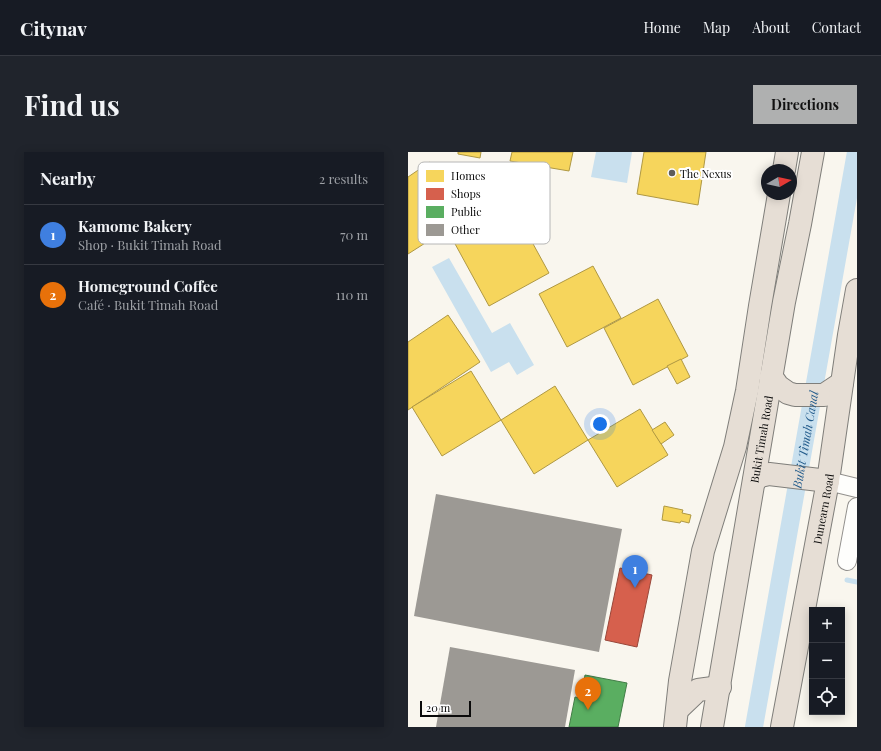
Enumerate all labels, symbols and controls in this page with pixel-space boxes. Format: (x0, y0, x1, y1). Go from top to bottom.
text: Citynav (20, 15, 87, 41)
text: Home (643, 18, 681, 37)
text: Map (703, 18, 730, 37)
text: About (752, 18, 790, 37)
text: Contact (812, 18, 861, 37)
button: Directions (753, 85, 857, 124)
text: Find us (24, 86, 120, 123)
legend (418, 162, 550, 244)
north arrow (761, 164, 797, 200)
place label: The Nexus (680, 166, 732, 181)
text: Nearby (40, 167, 95, 189)
text: Homes (451, 168, 485, 183)
marker: The Nexus (667, 168, 677, 178)
text: 2 results (319, 170, 368, 187)
text: Shops (451, 186, 481, 201)
text: Public (451, 204, 482, 219)
text: Kamome Bakery (78, 216, 192, 236)
text: Other (451, 222, 480, 237)
text: 1 (51, 226, 55, 243)
text: 70 m (340, 226, 368, 243)
text: Shop · Bukit Timah Road (78, 236, 222, 253)
text: Homeground Coffee (78, 276, 218, 296)
text: 2 (50, 286, 56, 303)
text: 110 m (336, 286, 368, 303)
text: Café · Bukit Timah Road (78, 296, 218, 313)
water label: Bukit Timah Canal (788, 389, 822, 490)
street label: Bukit Timah Road (746, 394, 776, 484)
your location (590, 414, 610, 434)
street label: Dunearn Road (809, 472, 837, 545)
pin: 1 (622, 555, 648, 588)
map controls (809, 607, 845, 715)
button: + (809, 607, 845, 643)
button: − (809, 643, 845, 679)
pin: 2 (575, 677, 601, 710)
button: locate (809, 679, 845, 715)
scale bar (420, 699, 471, 718)
text: 20 m (426, 700, 450, 715)

